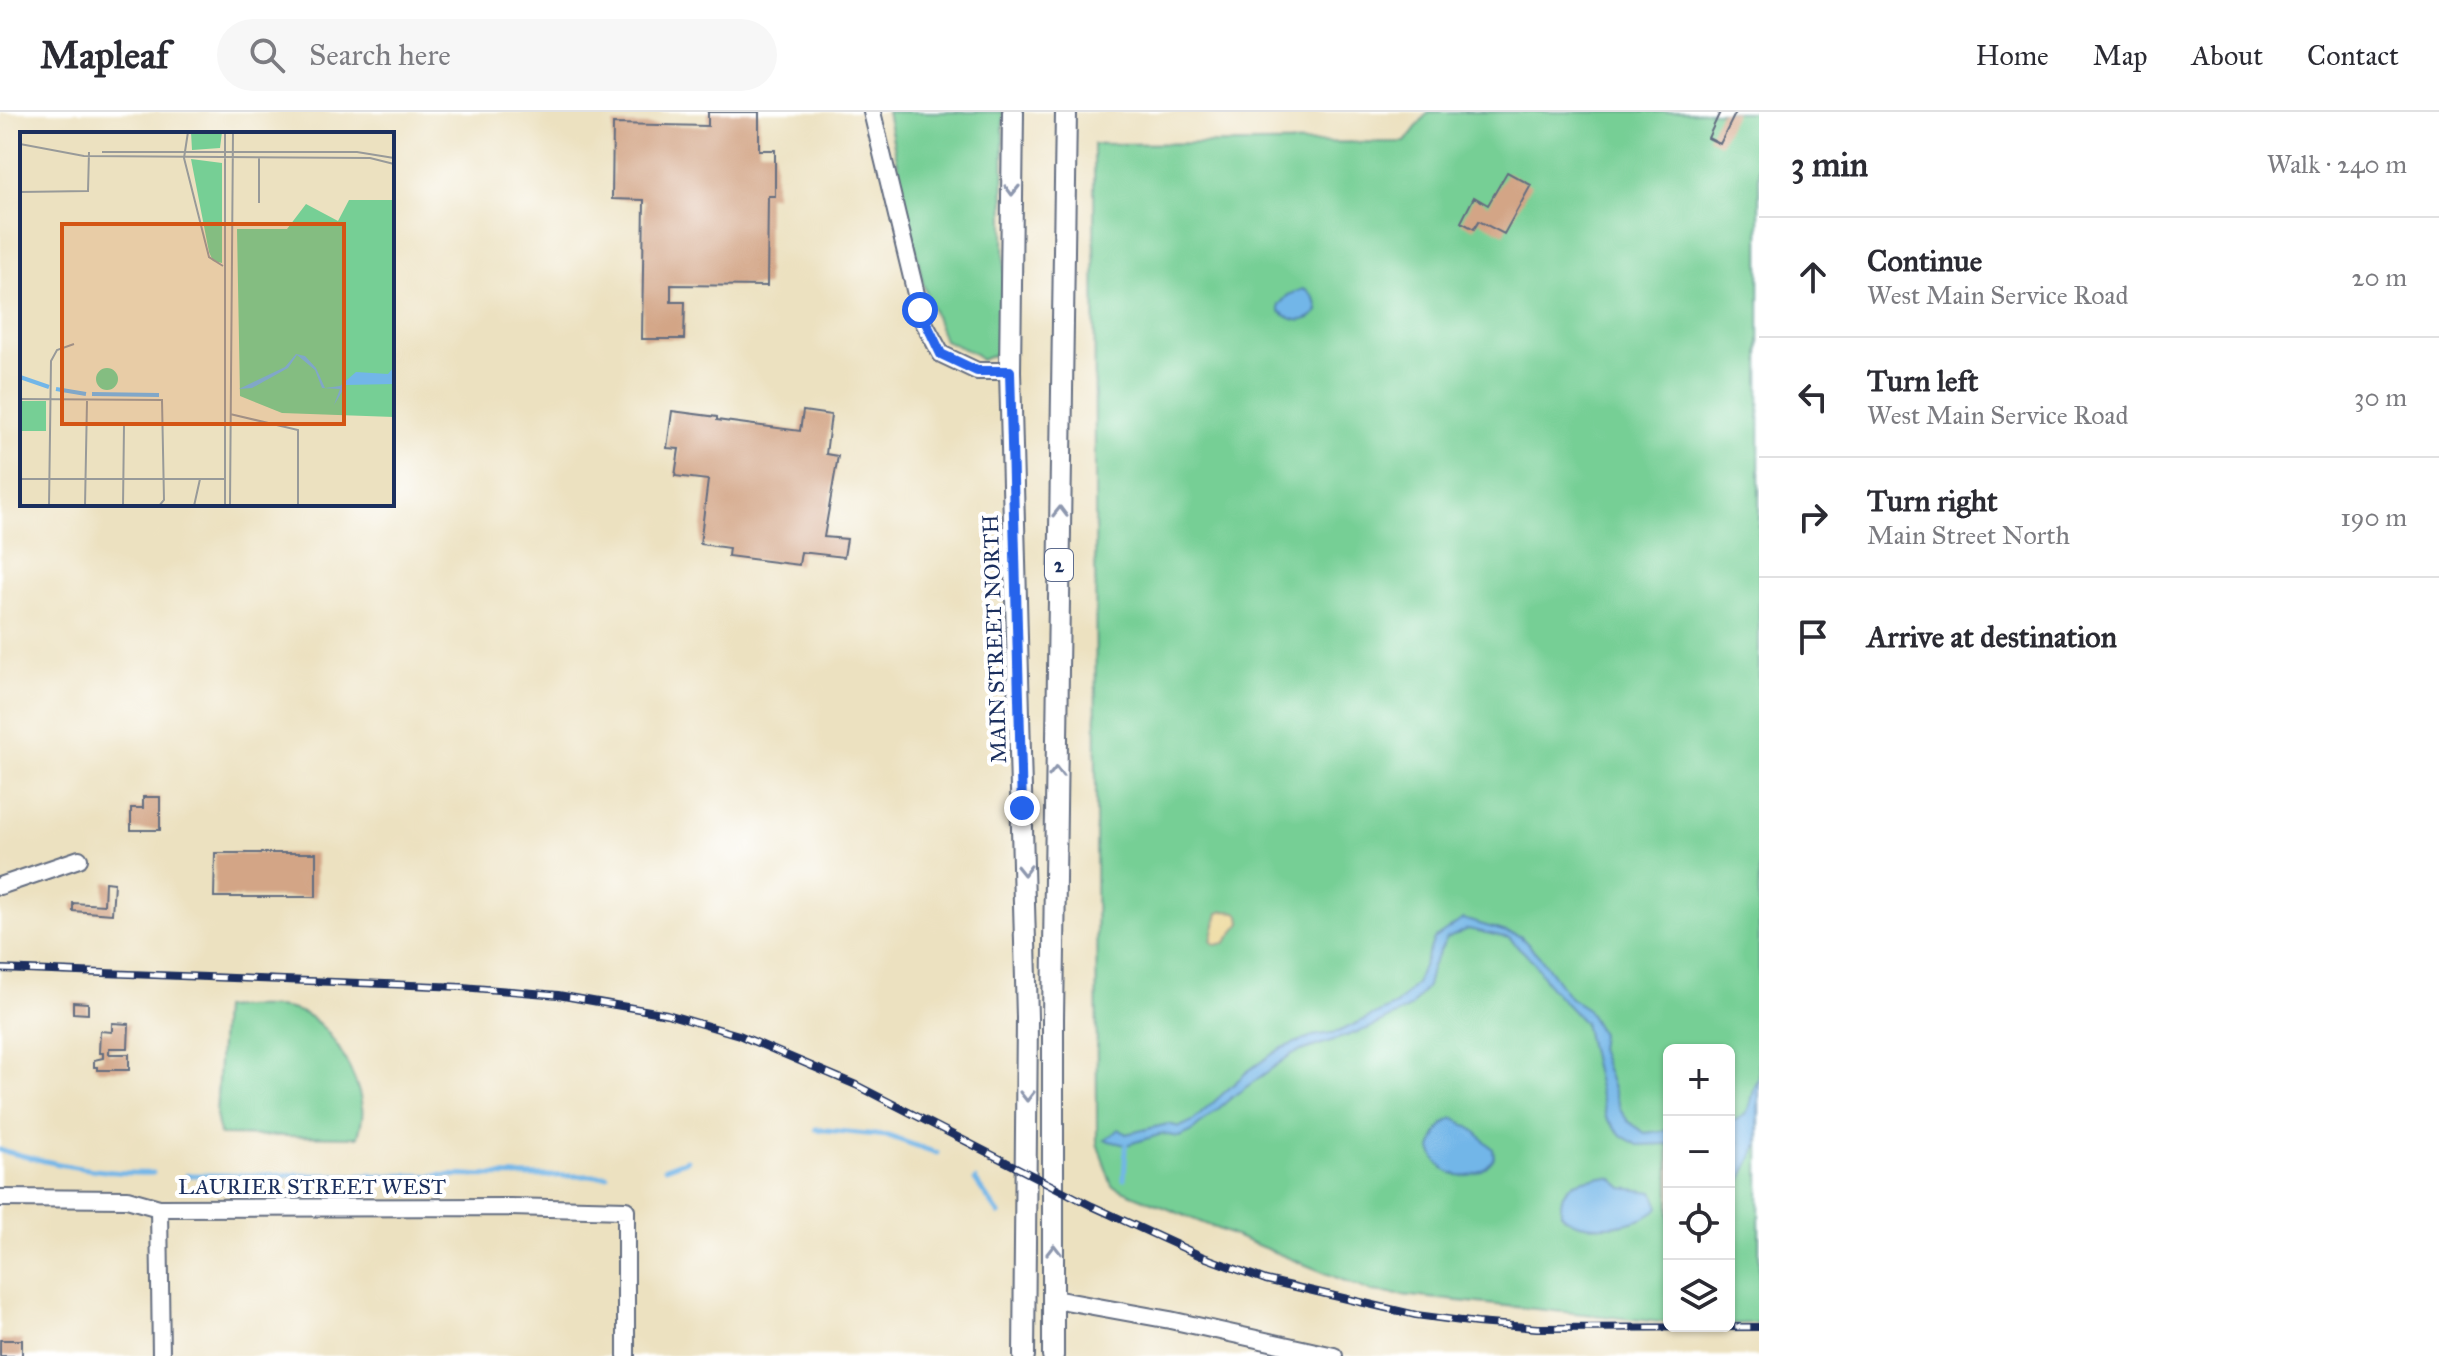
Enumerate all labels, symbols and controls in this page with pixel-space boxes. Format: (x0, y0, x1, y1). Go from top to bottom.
search box (217, 19, 777, 91)
text: Mapleaf (40, 32, 169, 78)
icon: search (245, 33, 289, 77)
text: Search here (309, 37, 451, 73)
text: Home (1976, 38, 2049, 73)
text: Map (2093, 38, 2147, 73)
text: About (2191, 38, 2263, 73)
text: Contact (2307, 38, 2399, 73)
inset map (20, 132, 394, 506)
text: 3 min (1791, 144, 1868, 185)
text: Walk · 240 m (2267, 148, 2407, 180)
one-way arrow (1003, 184, 1021, 197)
text: Continue (1867, 243, 1982, 279)
icon: ahead (1791, 255, 1835, 299)
text: 20 m (2352, 261, 2407, 293)
text: West Main Service Road (1867, 279, 2129, 311)
route start (902, 292, 938, 328)
text: Turn left (1867, 363, 1978, 399)
icon: left (1791, 375, 1835, 419)
text: 30 m (2354, 381, 2407, 413)
text: West Main Service Road (1867, 399, 2129, 431)
text: Turn right (1867, 483, 1998, 519)
icon: right (1791, 495, 1835, 539)
text: 190 m (2340, 501, 2407, 533)
one-way arrow (1051, 505, 1069, 518)
street label: MAIN STREET NORTH (977, 514, 1012, 764)
text: Main Street North (1867, 519, 2070, 551)
road number: 2 (1045, 549, 1073, 581)
icon: arrive (1791, 615, 1835, 659)
text: Arrive at destination (1867, 619, 2117, 655)
one-way arrow (1047, 765, 1065, 778)
route end (1004, 790, 1040, 826)
one-way arrow (1015, 864, 1032, 877)
map controls (1663, 1044, 1735, 1332)
button: + (1663, 1044, 1735, 1116)
one-way arrow (1018, 1090, 1036, 1103)
button: − (1663, 1116, 1735, 1188)
street label: LAURIER STREET WEST (178, 1173, 446, 1200)
button: locate (1663, 1188, 1735, 1260)
one-way arrow (1045, 1243, 1063, 1256)
button: layers (1663, 1260, 1735, 1332)

